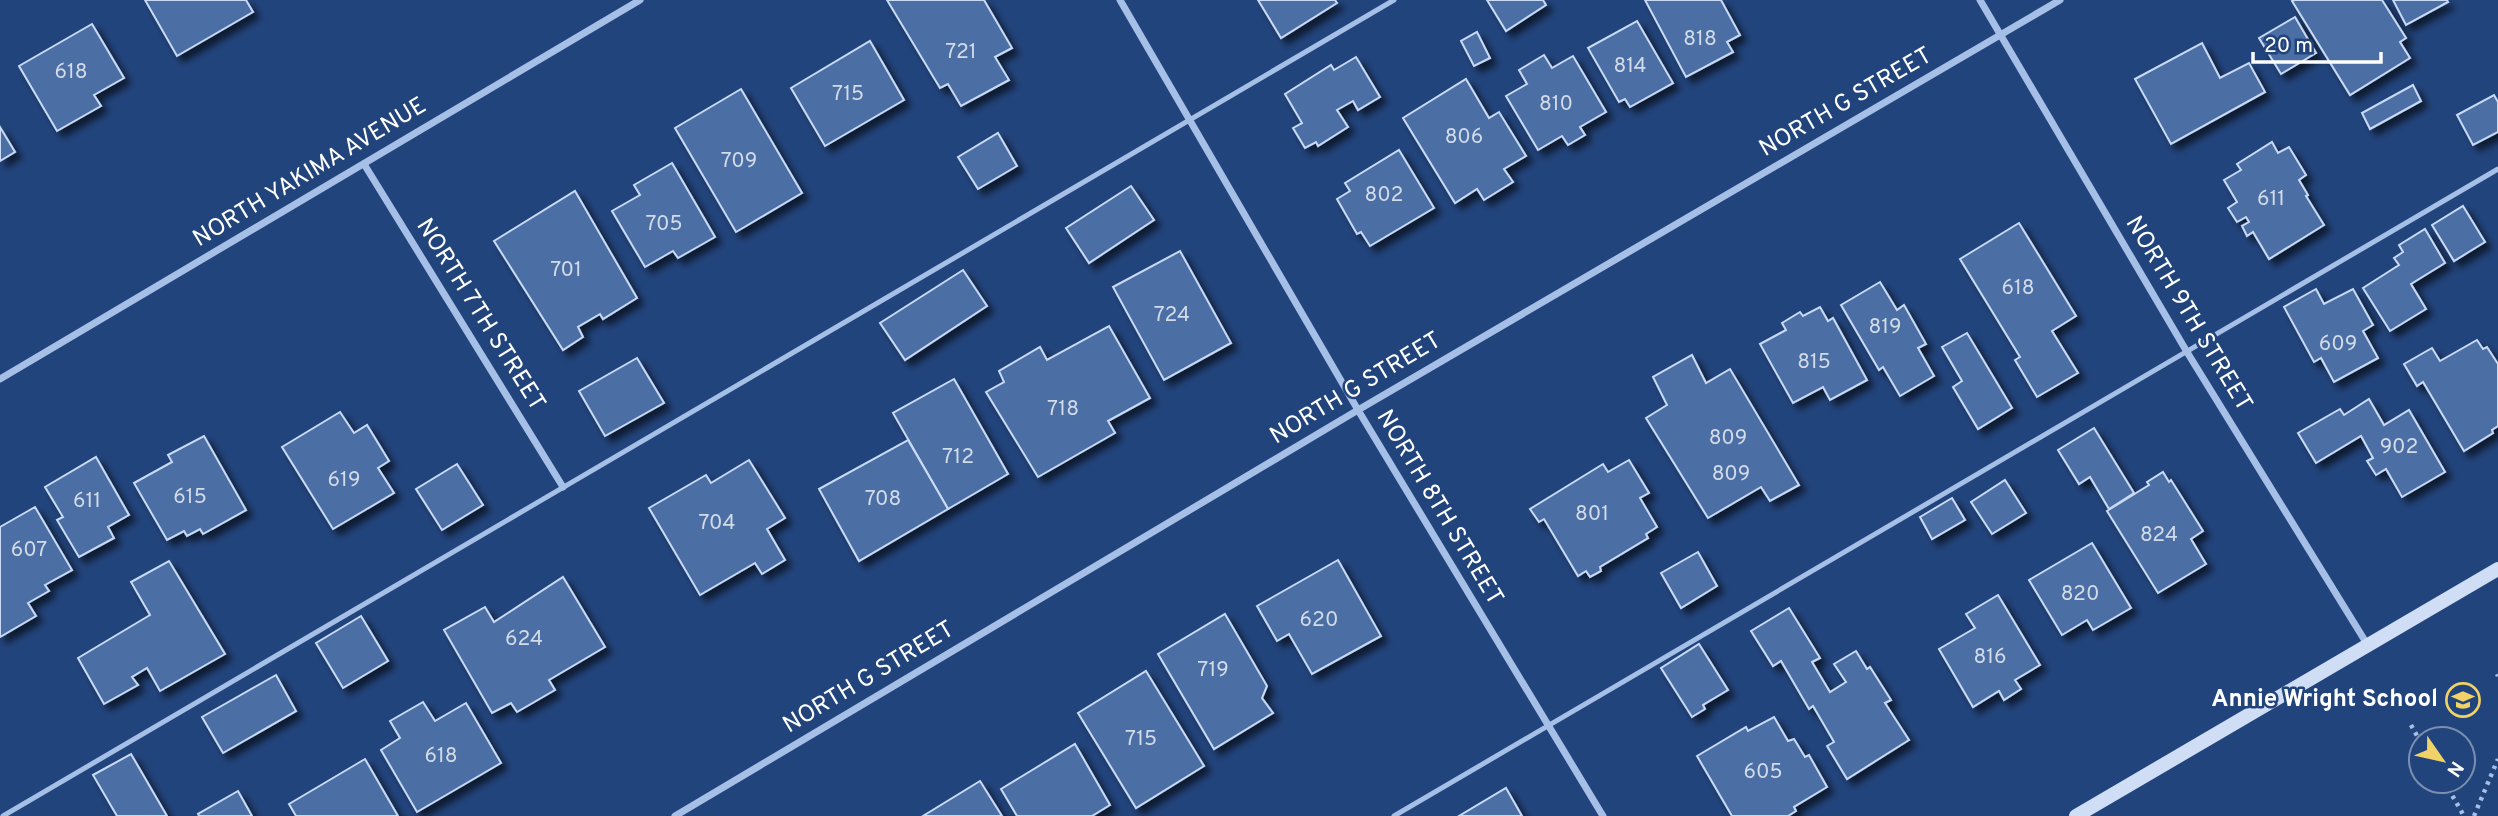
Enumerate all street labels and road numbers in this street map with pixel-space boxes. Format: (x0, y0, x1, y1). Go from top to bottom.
street label: NORTH G STREET (1754, 41, 1938, 165)
street label: NORTH YAKIMA AVENUE (188, 91, 432, 255)
street label: NORTH 9TH STREET (2118, 211, 2258, 417)
street label: NORTH 7TH STREET (409, 213, 551, 417)
street label: NORTH G STREET (1265, 326, 1447, 452)
street label: NORTH 8TH STREET (1369, 405, 1509, 611)
street label: NORTH G STREET (778, 615, 960, 741)

